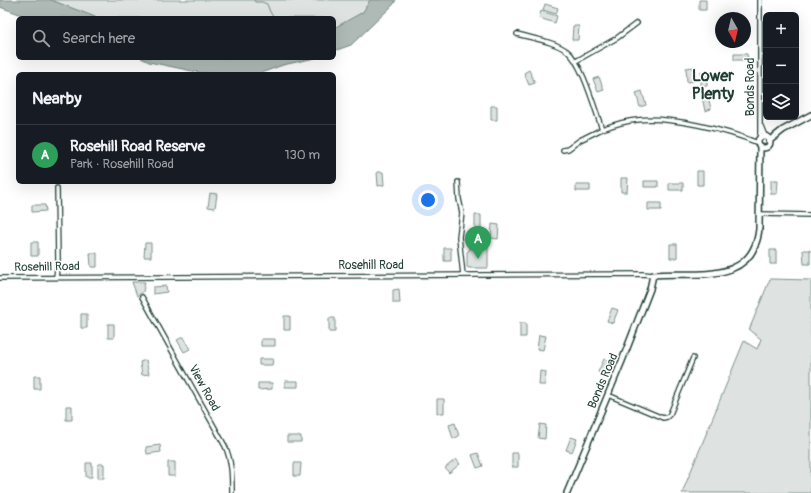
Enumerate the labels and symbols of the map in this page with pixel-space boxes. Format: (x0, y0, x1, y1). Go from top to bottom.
north arrow (715, 12, 751, 48)
street label: Bonds Road (743, 58, 758, 116)
district label: Lower Plenty (692, 66, 734, 104)
your location (418, 190, 438, 210)
pin: A (465, 226, 491, 259)
street label: Rosehill Road (338, 258, 404, 273)
street label: Rosehill Road (14, 259, 80, 275)
street label: Bonds Road (585, 351, 621, 411)
street label: View Road (185, 362, 223, 414)

